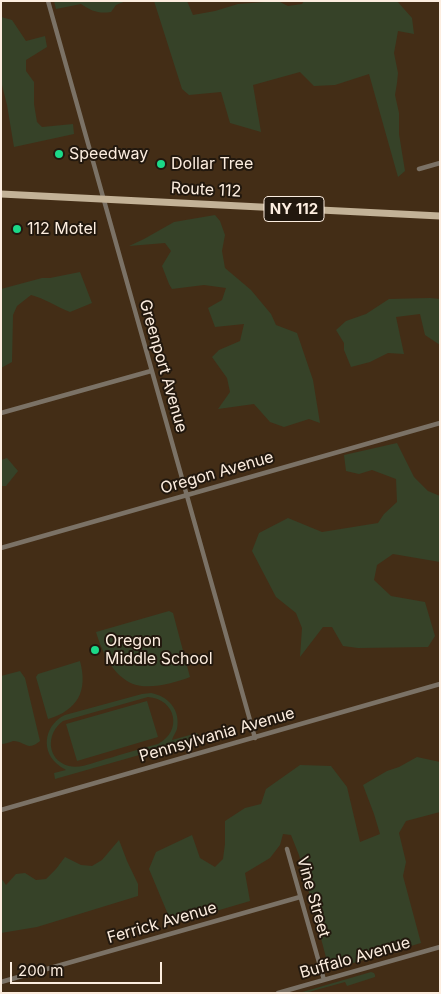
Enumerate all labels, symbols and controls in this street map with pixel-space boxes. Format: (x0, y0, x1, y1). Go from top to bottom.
place label: Speedway (69, 144, 148, 164)
marker: Speedway (53, 148, 65, 160)
place label: Dollar Tree (171, 154, 253, 174)
marker: Dollar Tree (155, 158, 167, 170)
street label: Route 112 (170, 179, 242, 201)
road number: NY 112 (264, 196, 324, 222)
place label: 112 Motel (27, 219, 97, 239)
marker: 112 Motel (11, 223, 23, 235)
street label: Greenport Avenue (135, 297, 191, 435)
street label: Oregon Avenue (158, 448, 276, 498)
place label: Oregon Middle School (105, 631, 213, 669)
marker: Oregon Middle School (89, 644, 101, 656)
street label: Pennsylvania Avenue (137, 704, 297, 766)
street label: Vine Street (292, 854, 334, 940)
street label: Ferrick Avenue (105, 898, 219, 948)
street label: Buffalo Avenue (298, 933, 412, 983)
scale bar (12, 952, 165, 984)
text: 200 m (18, 961, 63, 980)

